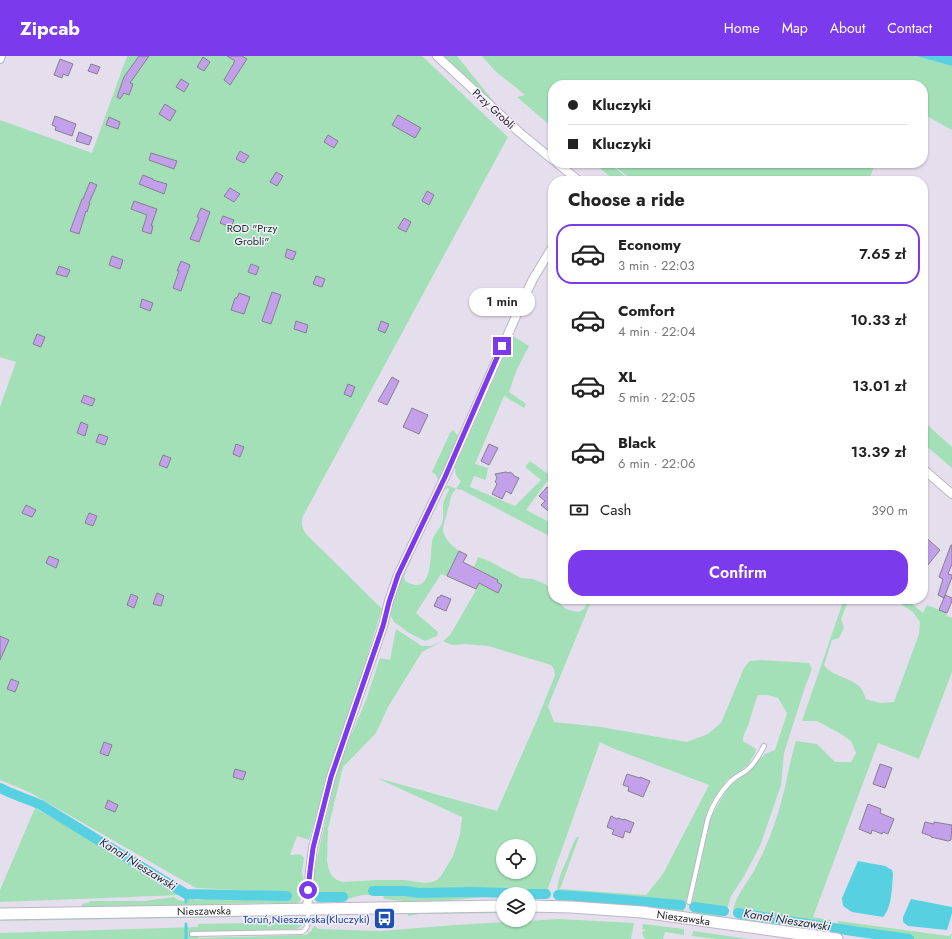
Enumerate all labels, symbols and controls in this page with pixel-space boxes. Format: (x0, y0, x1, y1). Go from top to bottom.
text: Zipcab (20, 15, 80, 42)
text: Home (724, 18, 760, 38)
text: Map (782, 18, 808, 38)
text: About (830, 18, 865, 38)
text: Contact (887, 18, 932, 38)
street label: Przy Grobli (469, 85, 519, 133)
text: Kluczyki (592, 94, 651, 116)
text: Kluczyki (592, 133, 651, 155)
text: Choose a ride (568, 187, 685, 213)
park label: ROD "Przy Grobli" (227, 220, 278, 249)
text: Economy (618, 234, 681, 256)
icon: car (570, 236, 606, 272)
text: 7.65 zł (859, 243, 906, 265)
text: 3 min · 22:03 (618, 256, 695, 275)
callout: 1 min (469, 288, 535, 316)
text: 1 min (486, 292, 518, 311)
text: Comfort (618, 300, 675, 322)
icon: car (570, 302, 606, 338)
text: 10.33 zł (850, 309, 906, 331)
text: 4 min · 22:04 (618, 322, 696, 341)
route end (493, 337, 511, 355)
text: XL (618, 366, 636, 388)
icon: car (570, 368, 606, 404)
text: 13.01 zł (852, 375, 906, 397)
text: 5 min · 22:05 (618, 388, 695, 407)
text: Black (618, 432, 656, 454)
icon: car (570, 434, 606, 470)
text: 13.39 zł (851, 441, 906, 463)
text: 6 min · 22:06 (618, 454, 695, 473)
icon: cash (568, 499, 590, 521)
text: Cash (600, 499, 631, 521)
text: 390 m (872, 501, 908, 520)
button: Confirm (568, 550, 908, 596)
water label: Kanał Nieszawski (96, 833, 181, 895)
map controls (496, 839, 536, 927)
button: locate (496, 839, 536, 879)
route start (299, 881, 317, 899)
button: layers (496, 887, 536, 927)
street label: Nieszawska (177, 902, 231, 919)
water label: Kanał Nieszawski (742, 904, 833, 936)
bus stop icon: Toruń,Nieszawska(Kluczyki) (372, 906, 398, 932)
street label: Nieszawska (656, 906, 711, 929)
place label: Toruń,Nieszawska(Kluczyki) (243, 911, 370, 927)

